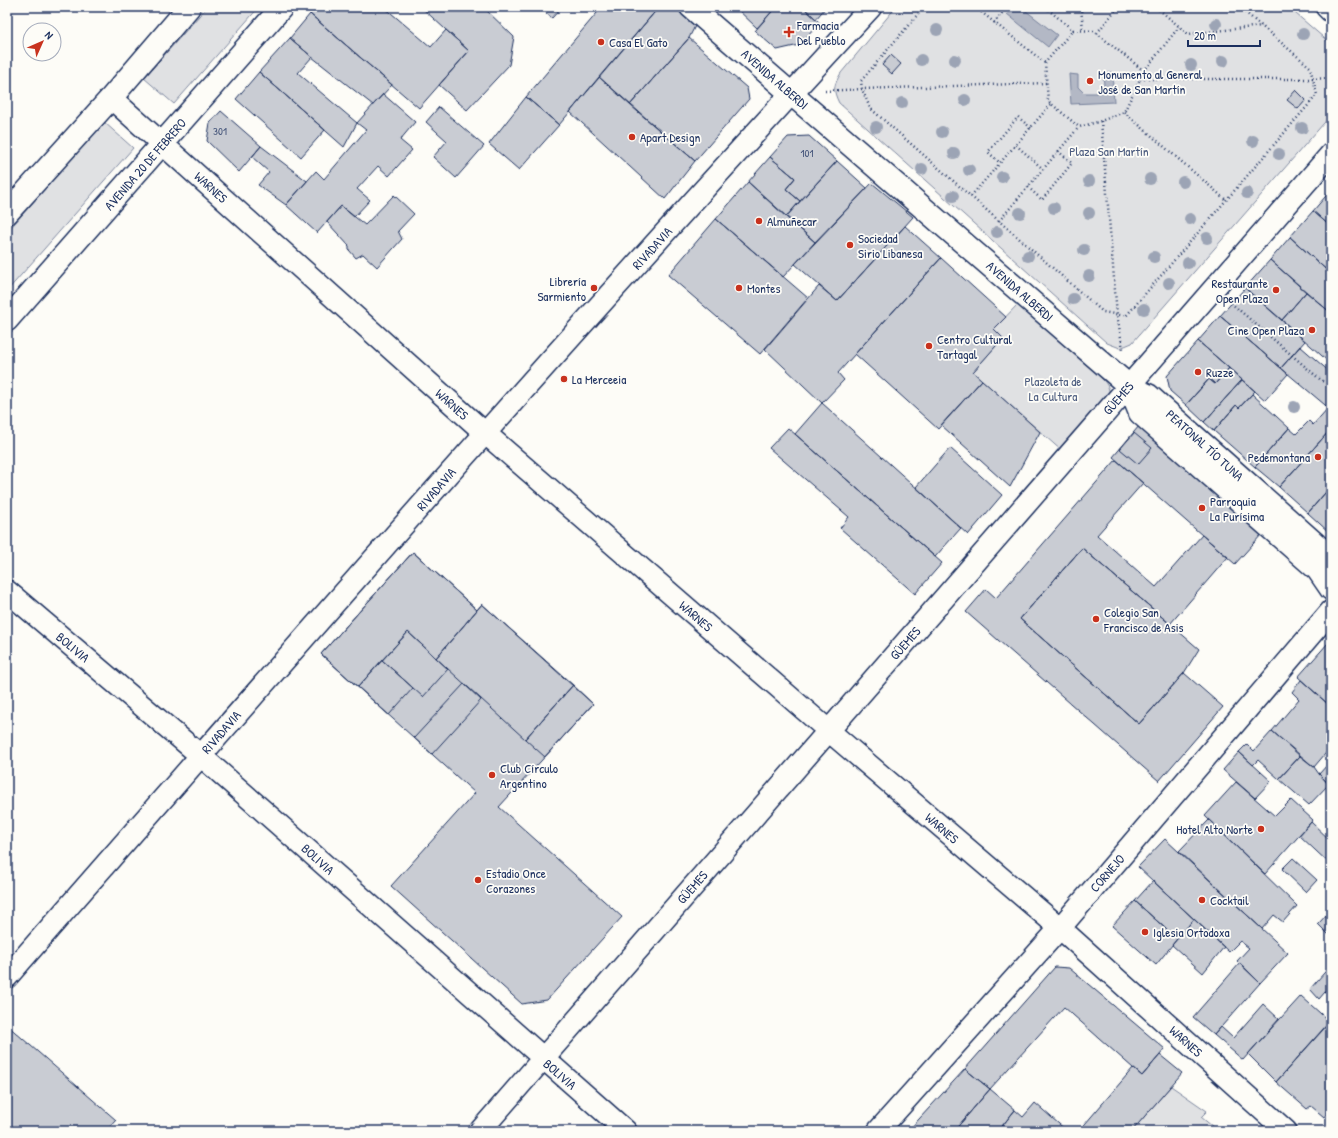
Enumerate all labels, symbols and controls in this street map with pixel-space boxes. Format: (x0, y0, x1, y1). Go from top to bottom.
place label: Farmacia Del Pueblo (796, 16, 845, 49)
north arrow (22, 22, 62, 62)
scale bar (1188, 22, 1260, 48)
marker: Farmacia Del Pueblo (784, 27, 794, 37)
text: 20 m (1194, 27, 1216, 44)
text: N (42, 28, 56, 42)
place label: Casa El Gato (609, 33, 668, 51)
marker: Casa El Gato (596, 37, 606, 47)
street label: AVENIDA ALBERDI (738, 45, 812, 113)
place label: Monumento al General José de San Martín (1098, 65, 1203, 98)
marker: Monumento al General José de San Martín (1085, 76, 1095, 86)
street label: AVENIDA 20 DE FEBRERO (100, 114, 190, 214)
house number: 301 (213, 124, 227, 138)
place label: Apart Design (640, 128, 701, 146)
marker: Apart Design (627, 132, 637, 142)
park label: Plaza San Martín (1069, 142, 1149, 160)
house number: 101 (801, 146, 813, 160)
street label: WARNES (191, 167, 231, 207)
place label: Almuñecar (767, 212, 817, 230)
marker: Almuñecar (754, 216, 764, 226)
street label: RIVADAVIA (628, 222, 676, 273)
place label: Sociedad Sirio Libanesa (858, 229, 922, 262)
marker: Sociedad Sirio Libanesa (845, 240, 855, 250)
street label: AVENIDA ALBERDI (983, 257, 1057, 325)
place label: Librería Sarmiento (537, 272, 586, 305)
place label: Restaurante Open Plaza (1212, 274, 1268, 307)
place label: Montes (747, 279, 781, 297)
marker: Librería Sarmiento (589, 283, 599, 293)
marker: Montes (734, 283, 744, 293)
marker: Restaurante Open Plaza (1271, 285, 1281, 295)
place label: Cine Open Plaza (1228, 321, 1304, 339)
marker: Cine Open Plaza (1307, 325, 1317, 335)
place label: Centro Cultural Tartagal (937, 330, 1012, 363)
marker: Centro Cultural Tartagal (924, 341, 934, 351)
place label: Ruzze (1206, 363, 1233, 381)
marker: Ruzze (1193, 367, 1203, 377)
place label: La Merceeia (572, 370, 626, 388)
park label: Plazoleta de La Cultura (1024, 372, 1082, 405)
marker: La Merceeia (559, 374, 569, 384)
street label: GÜEMES (1099, 378, 1137, 418)
street label: WARNES (432, 384, 472, 424)
street label: PEATONAL TÍO TUNA (1162, 405, 1248, 485)
place label: Pedemontana (1248, 448, 1310, 466)
marker: Pedemontana (1313, 452, 1323, 462)
street label: RIVADAVIA (412, 463, 460, 514)
place label: Parroquia La Purísima (1210, 492, 1264, 525)
marker: Parroquia La Purísima (1197, 503, 1207, 513)
street label: WARNES (675, 596, 717, 636)
place label: Colegio San Francisco de Asis (1103, 603, 1184, 636)
marker: Colegio San Francisco de Asis (1091, 614, 1101, 624)
street label: GÜEMES (886, 623, 924, 663)
street label: BOLIVIA (52, 628, 94, 667)
street label: RIVADAVIA (197, 706, 245, 757)
place label: Club Círculo Argentino (500, 759, 558, 792)
marker: Club Círculo Argentino (487, 770, 497, 780)
street label: WARNES (921, 808, 963, 848)
place label: Hotel Alto Norte (1176, 820, 1253, 838)
marker: Hotel Alto Norte (1256, 824, 1266, 834)
street label: BOLIVIA (298, 839, 339, 879)
street label: CORNEJO (1085, 850, 1129, 896)
place label: Estadio Once Corazones (486, 864, 546, 897)
street label: GÜEMES (673, 867, 711, 907)
marker: Estadio Once Corazones (473, 875, 483, 885)
place label: Cocktail (1210, 891, 1249, 909)
marker: Cocktail (1197, 895, 1207, 905)
place label: Iglesia Ortodoxa (1153, 923, 1230, 941)
marker: Iglesia Ortodoxa (1140, 927, 1150, 937)
street label: WARNES (1166, 1021, 1206, 1061)
street label: BOLIVIA (540, 1055, 581, 1094)

